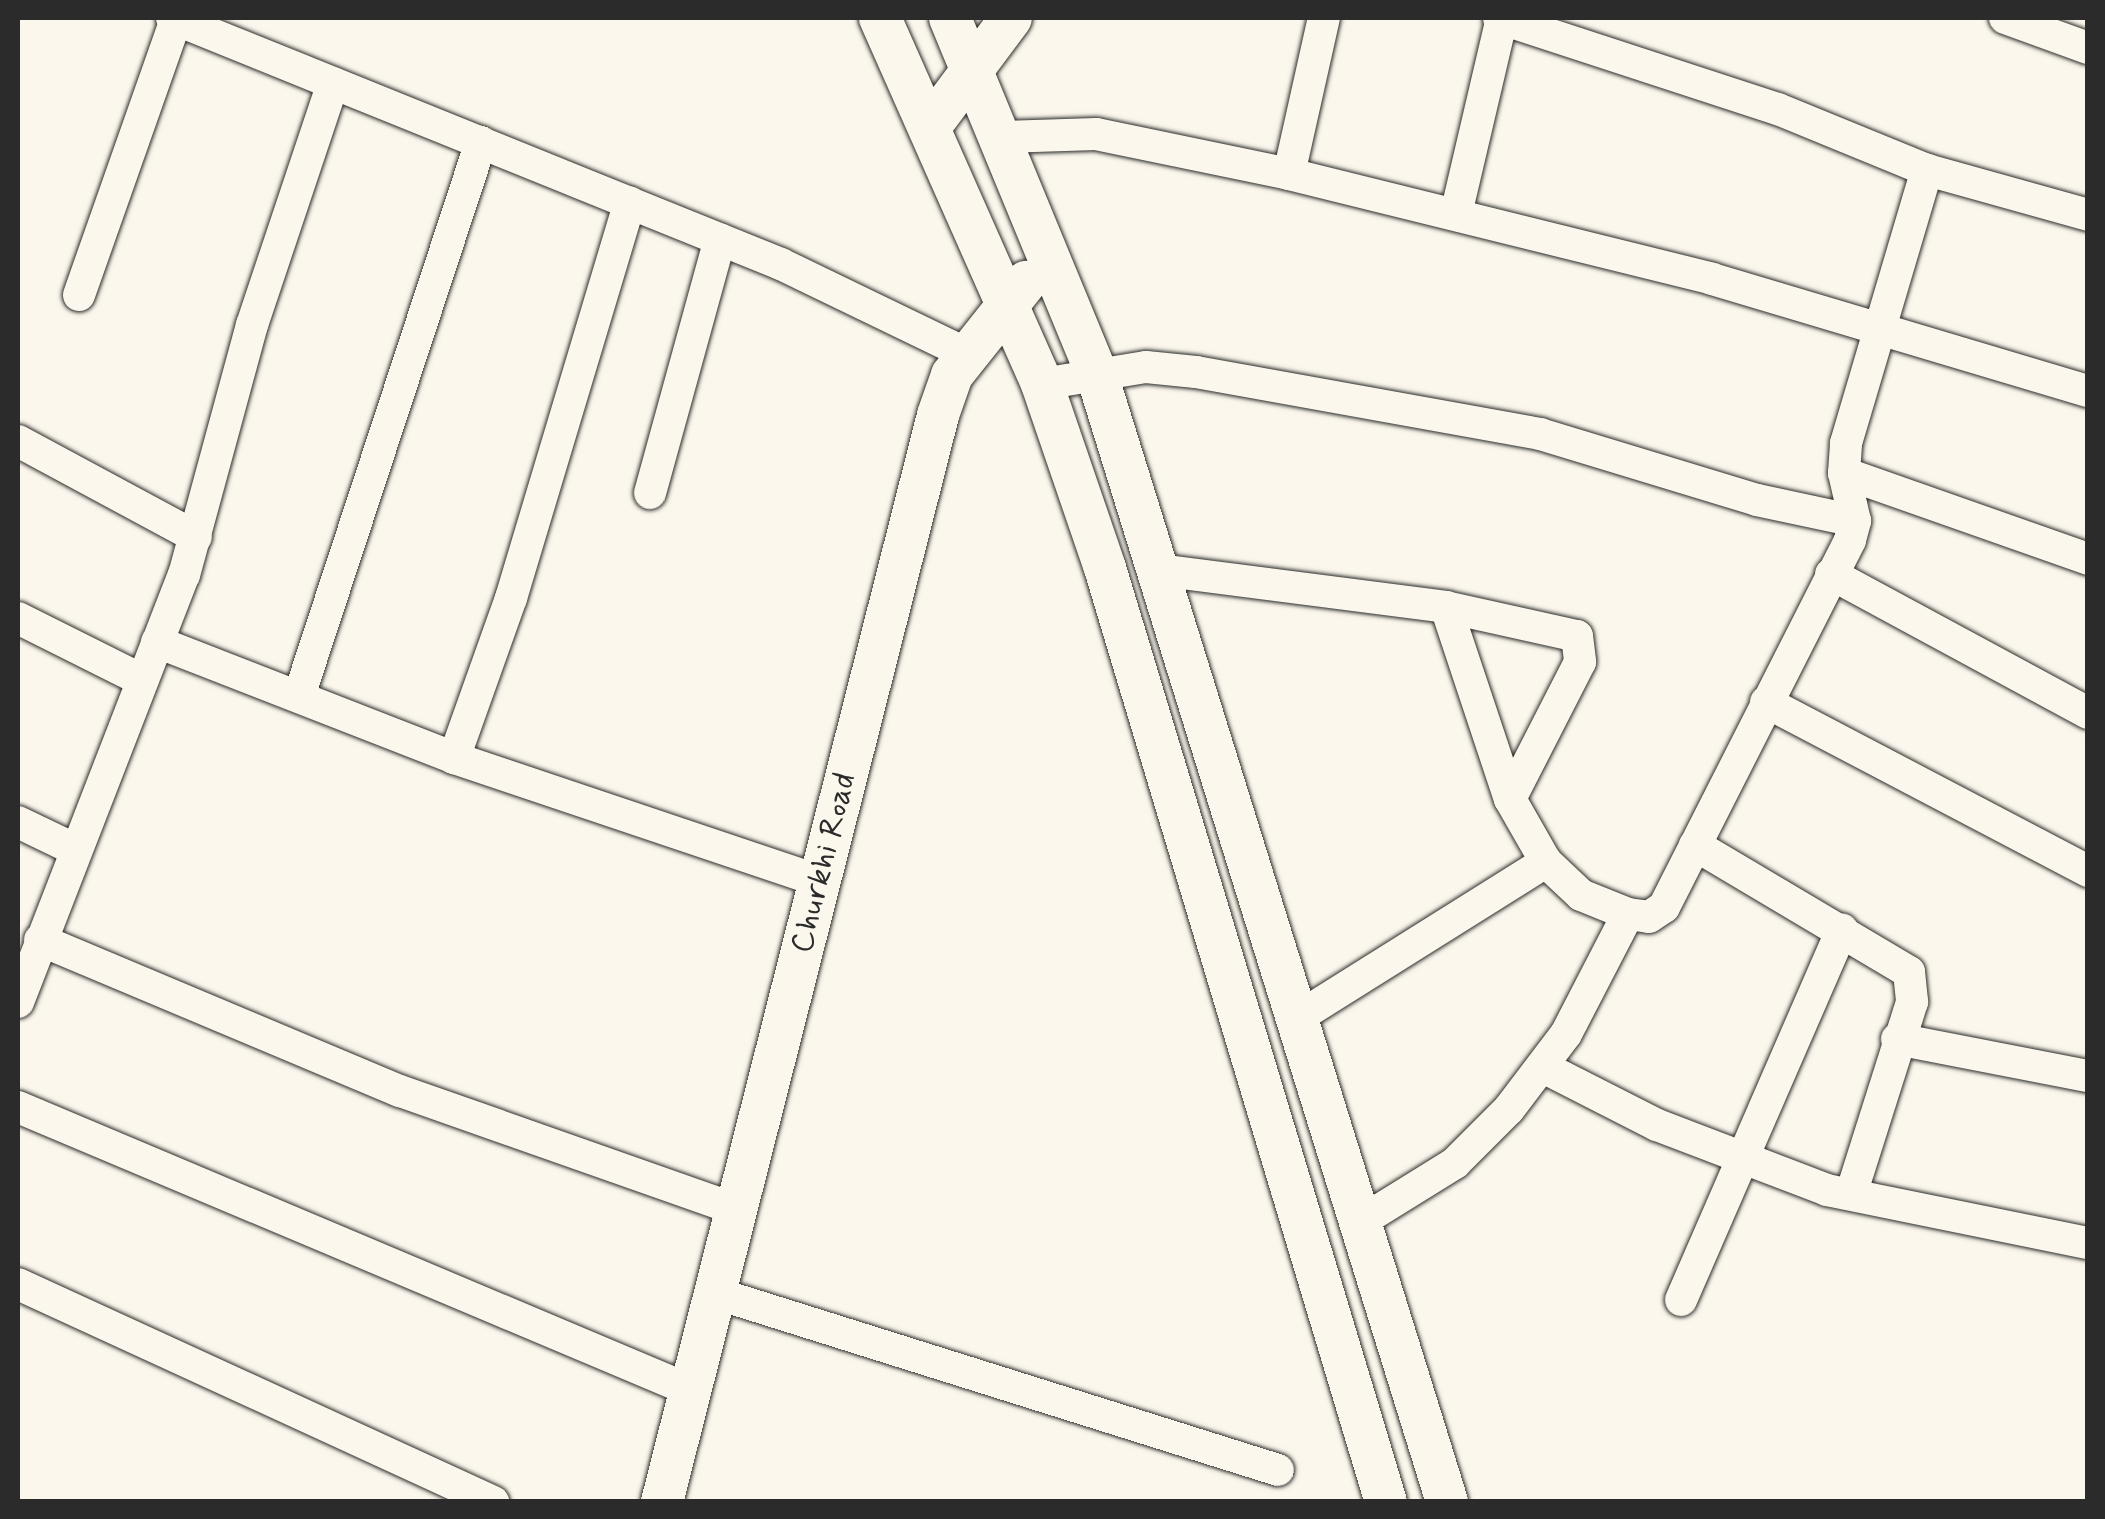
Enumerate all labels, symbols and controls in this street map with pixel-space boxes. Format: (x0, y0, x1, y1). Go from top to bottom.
street label: Churkhi Road (783, 770, 865, 956)

